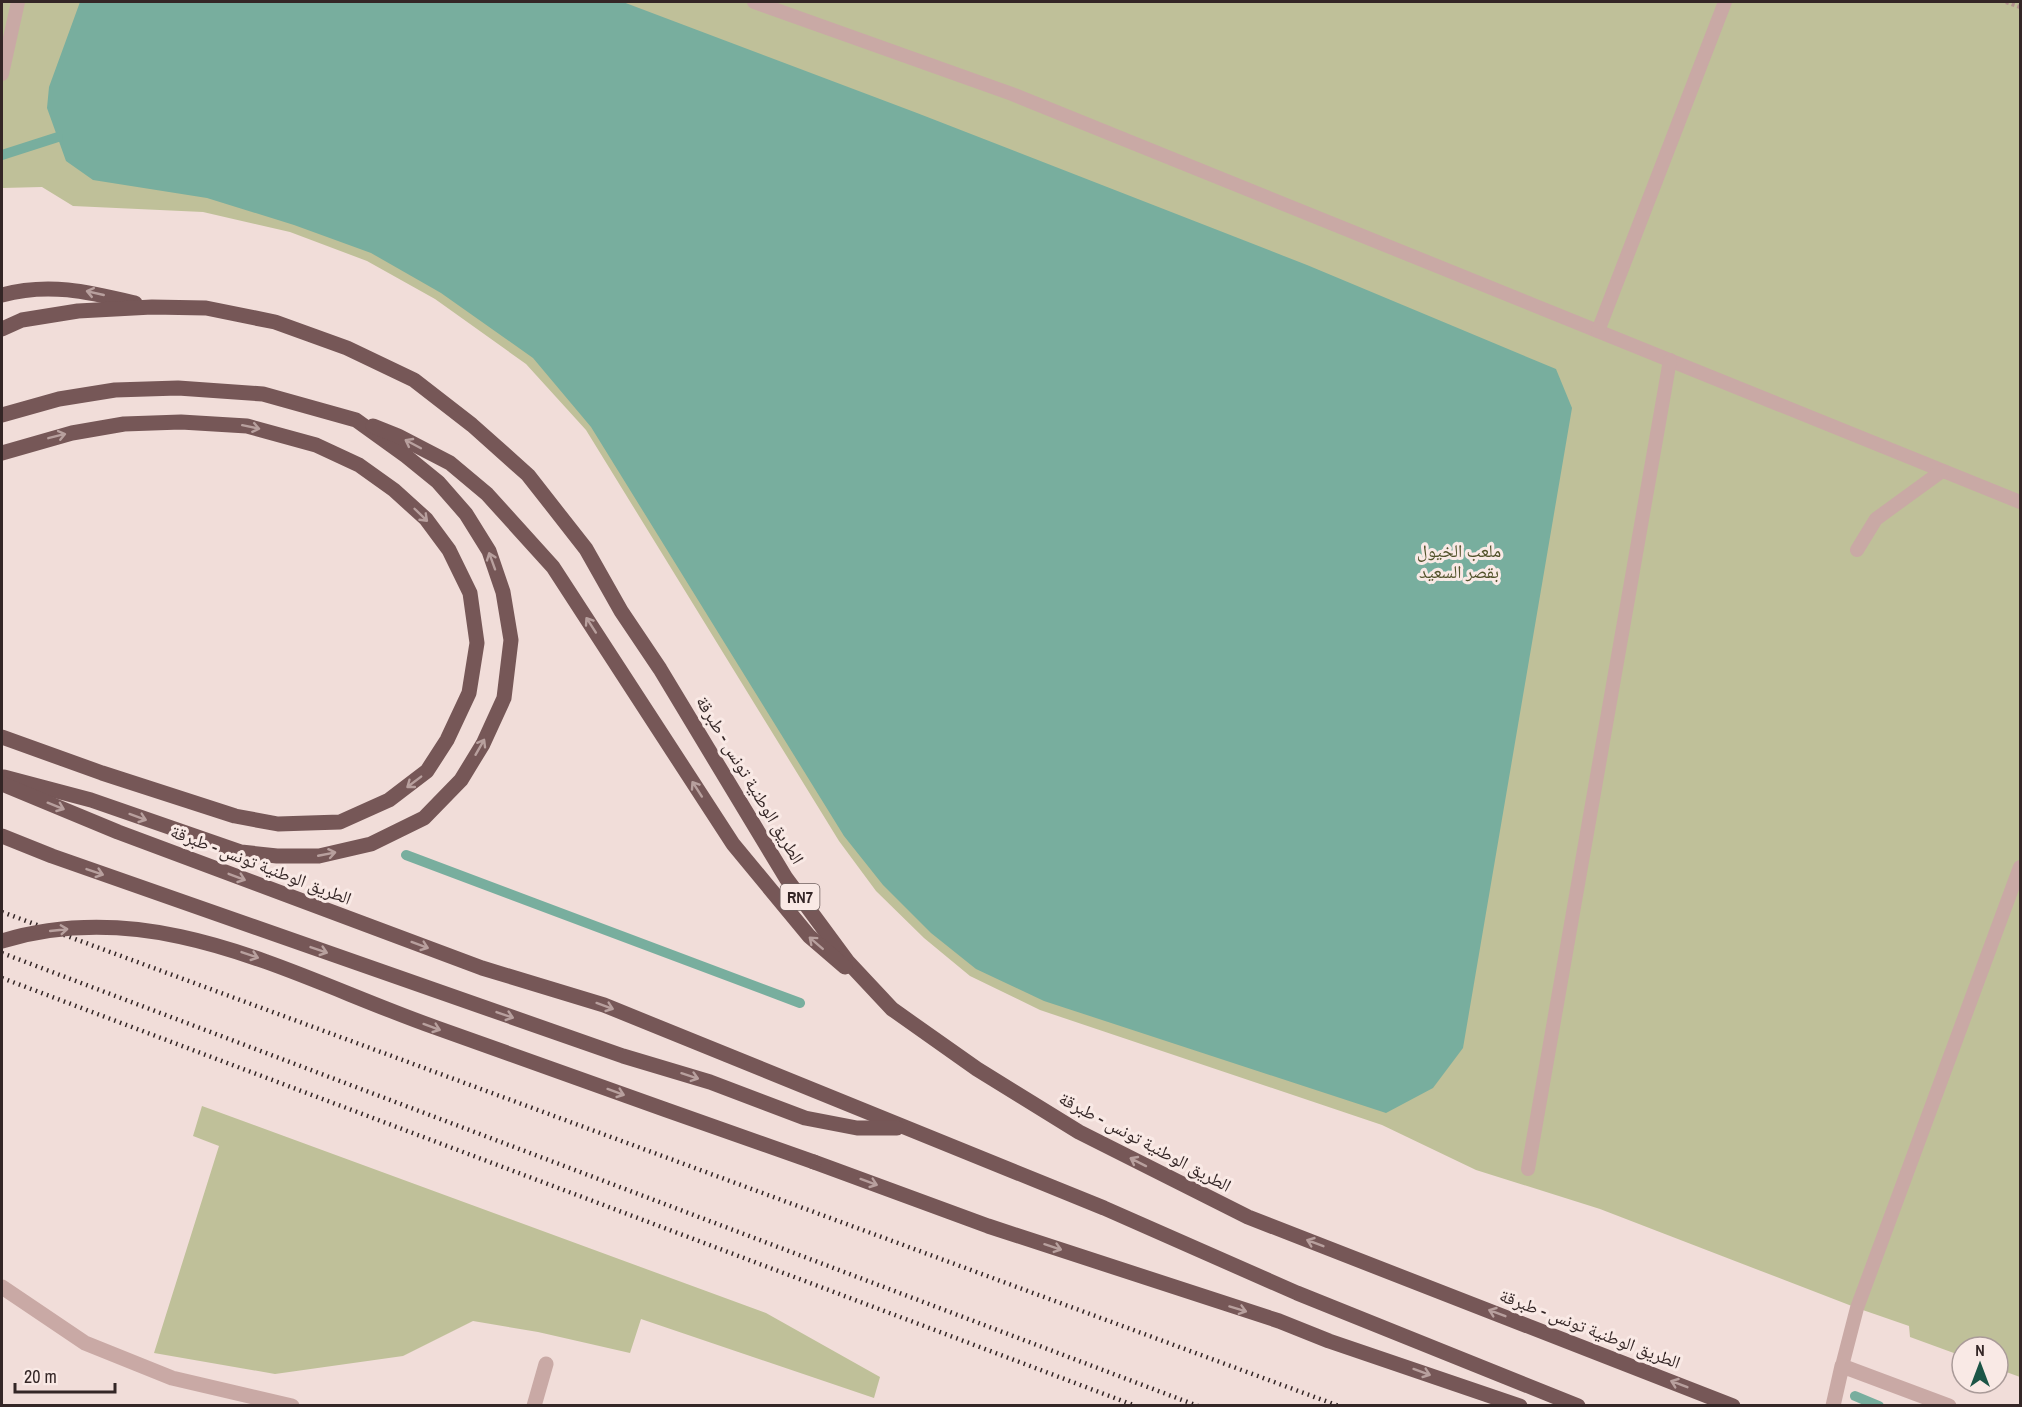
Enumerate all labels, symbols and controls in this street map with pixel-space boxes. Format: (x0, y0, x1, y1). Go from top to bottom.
one-way arrow (86, 287, 105, 299)
one-way arrow (241, 422, 260, 433)
one-way arrow (48, 430, 67, 442)
one-way arrow (405, 438, 422, 450)
one-way arrow (414, 507, 429, 522)
park label: ملعب الخيول بقصر السعيد (1417, 538, 1501, 584)
one-way arrow (486, 552, 497, 571)
one-way arrow (585, 618, 597, 634)
street label: الطريق الوطنية تونس - طبرقة (690, 691, 811, 868)
one-way arrow (475, 739, 486, 757)
one-way arrow (406, 775, 422, 788)
one-way arrow (691, 781, 703, 798)
one-way arrow (46, 801, 64, 812)
one-way arrow (128, 812, 147, 823)
street label: الطريق الوطنية تونس - طبرقة (167, 818, 355, 911)
one-way arrow (316, 848, 336, 859)
one-way arrow (85, 867, 104, 878)
one-way arrow (228, 872, 246, 883)
road number: RN7 (780, 884, 820, 910)
one-way arrow (48, 924, 68, 935)
one-way arrow (809, 936, 824, 950)
one-way arrow (410, 941, 429, 952)
one-way arrow (309, 946, 328, 957)
one-way arrow (241, 951, 259, 962)
one-way arrow (596, 1001, 614, 1012)
one-way arrow (495, 1011, 513, 1022)
one-way arrow (422, 1022, 441, 1033)
one-way arrow (680, 1071, 699, 1082)
street label: الطريق الوطنية تونس - طبرقة (1055, 1085, 1236, 1198)
one-way arrow (606, 1087, 625, 1098)
one-way arrow (1130, 1156, 1147, 1168)
one-way arrow (859, 1178, 878, 1189)
one-way arrow (1306, 1237, 1325, 1248)
one-way arrow (1043, 1243, 1062, 1254)
street label: الطريق الوطنية تونس - طبرقة (1496, 1282, 1684, 1375)
one-way arrow (1228, 1304, 1247, 1315)
one-way arrow (1488, 1307, 1507, 1318)
north arrow (1950, 1335, 2010, 1395)
text: N (1975, 1339, 1985, 1361)
scale bar (15, 1356, 116, 1394)
text: 20 m (24, 1364, 57, 1389)
one-way arrow (1412, 1367, 1431, 1378)
one-way arrow (1670, 1378, 1689, 1389)

